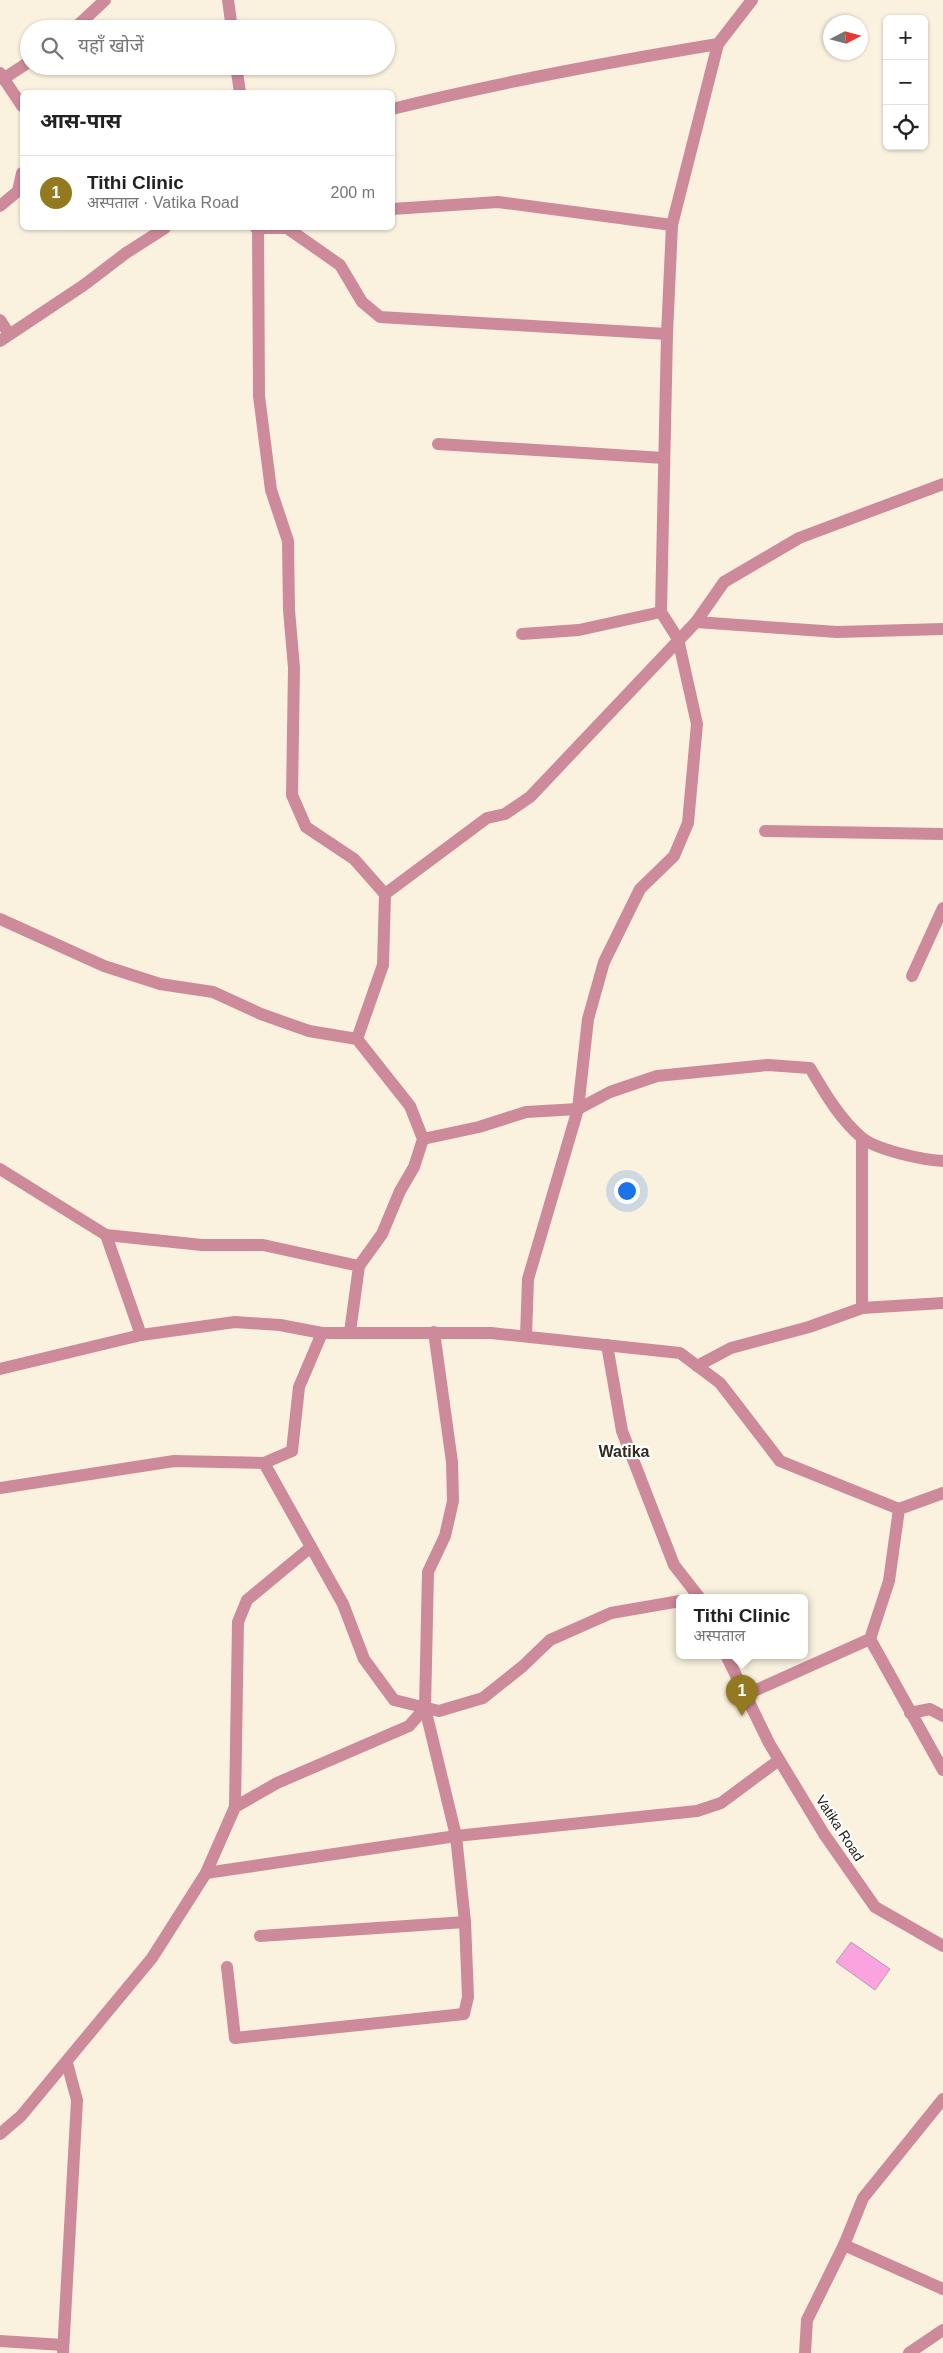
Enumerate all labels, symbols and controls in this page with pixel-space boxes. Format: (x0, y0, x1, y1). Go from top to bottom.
north arrow (823, 15, 868, 60)
map controls (883, 15, 928, 150)
button: + (883, 15, 928, 60)
search box (20, 20, 395, 75)
icon: search (38, 34, 66, 62)
text: यहाँ खोजें (78, 35, 144, 56)
button: − (883, 60, 928, 105)
button: locate (883, 105, 928, 150)
text: आस-पास (40, 109, 121, 132)
text: Tithi Clinic (87, 172, 184, 193)
text: 1 (52, 184, 60, 201)
text: 200 m (331, 184, 375, 201)
text: अस्पताल · Vatika Road (87, 194, 239, 211)
your location (614, 1178, 640, 1204)
district label: Watika (599, 1443, 650, 1460)
popup (676, 1594, 808, 1659)
text: Tithi Clinic (694, 1605, 790, 1626)
text: अस्पताल (694, 1627, 745, 1644)
pin: 1 (726, 1675, 758, 1716)
street label: Vatika Road (813, 1792, 867, 1864)

